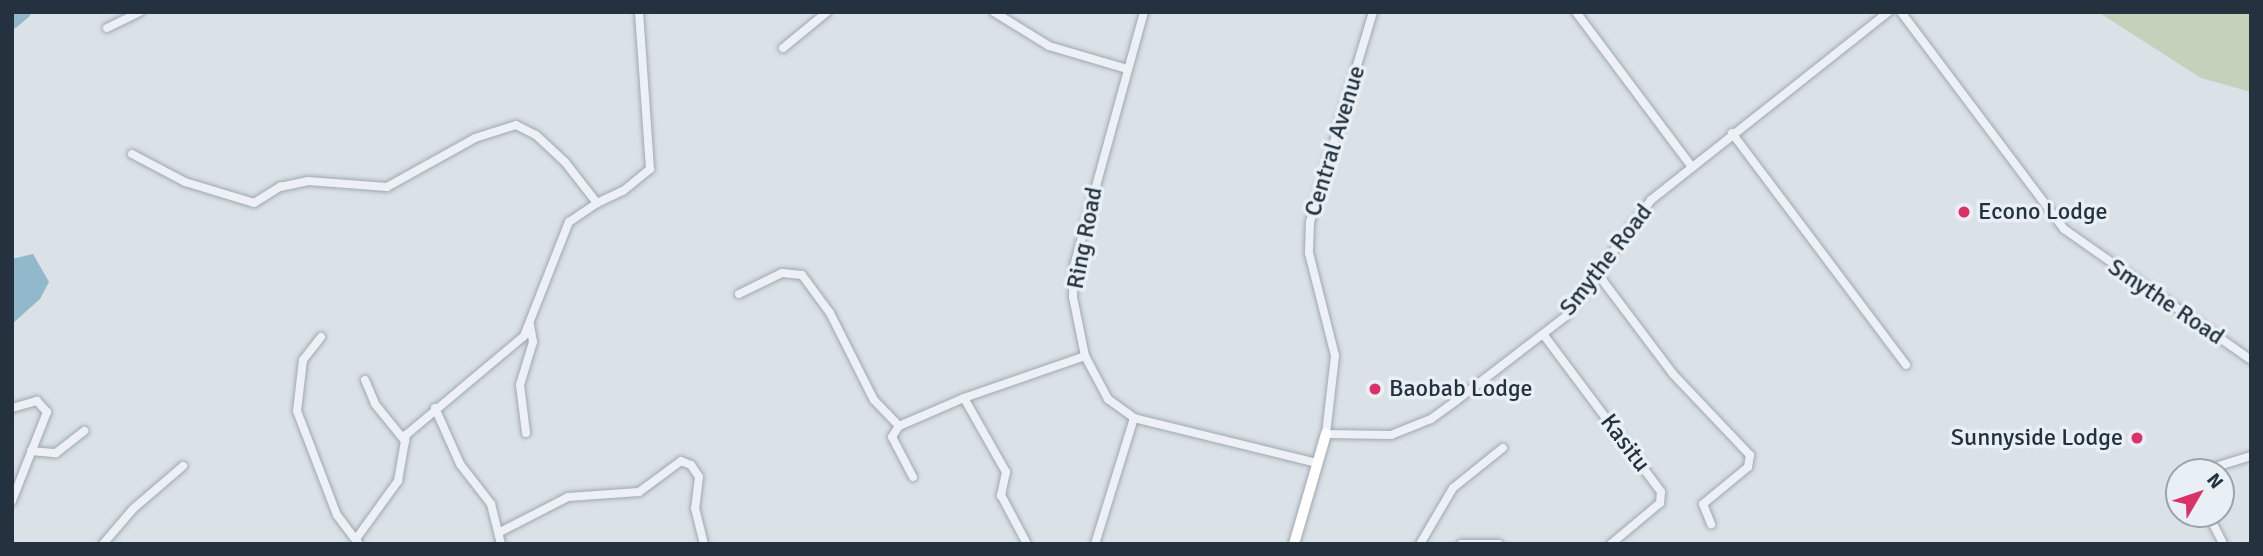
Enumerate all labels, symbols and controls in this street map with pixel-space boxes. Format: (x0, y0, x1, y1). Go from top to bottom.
street label: Central Avenue (1298, 62, 1372, 220)
street label: Ring Road (1061, 185, 1109, 291)
street label: Smythe Road (1554, 198, 1658, 322)
place label: Econo Lodge (1978, 198, 2108, 226)
marker: Econo Lodge (1956, 204, 1972, 220)
street label: Smythe Road (2103, 253, 2229, 351)
place label: Baobab Lodge (1389, 375, 1533, 403)
marker: Baobab Lodge (1367, 381, 1383, 397)
street label: Kasitu (1594, 408, 1656, 478)
place label: Sunnyside Lodge (1951, 424, 2123, 452)
marker: Sunnyside Lodge (2129, 430, 2145, 446)
north arrow (2165, 458, 2235, 528)
text: N (2201, 468, 2228, 494)

